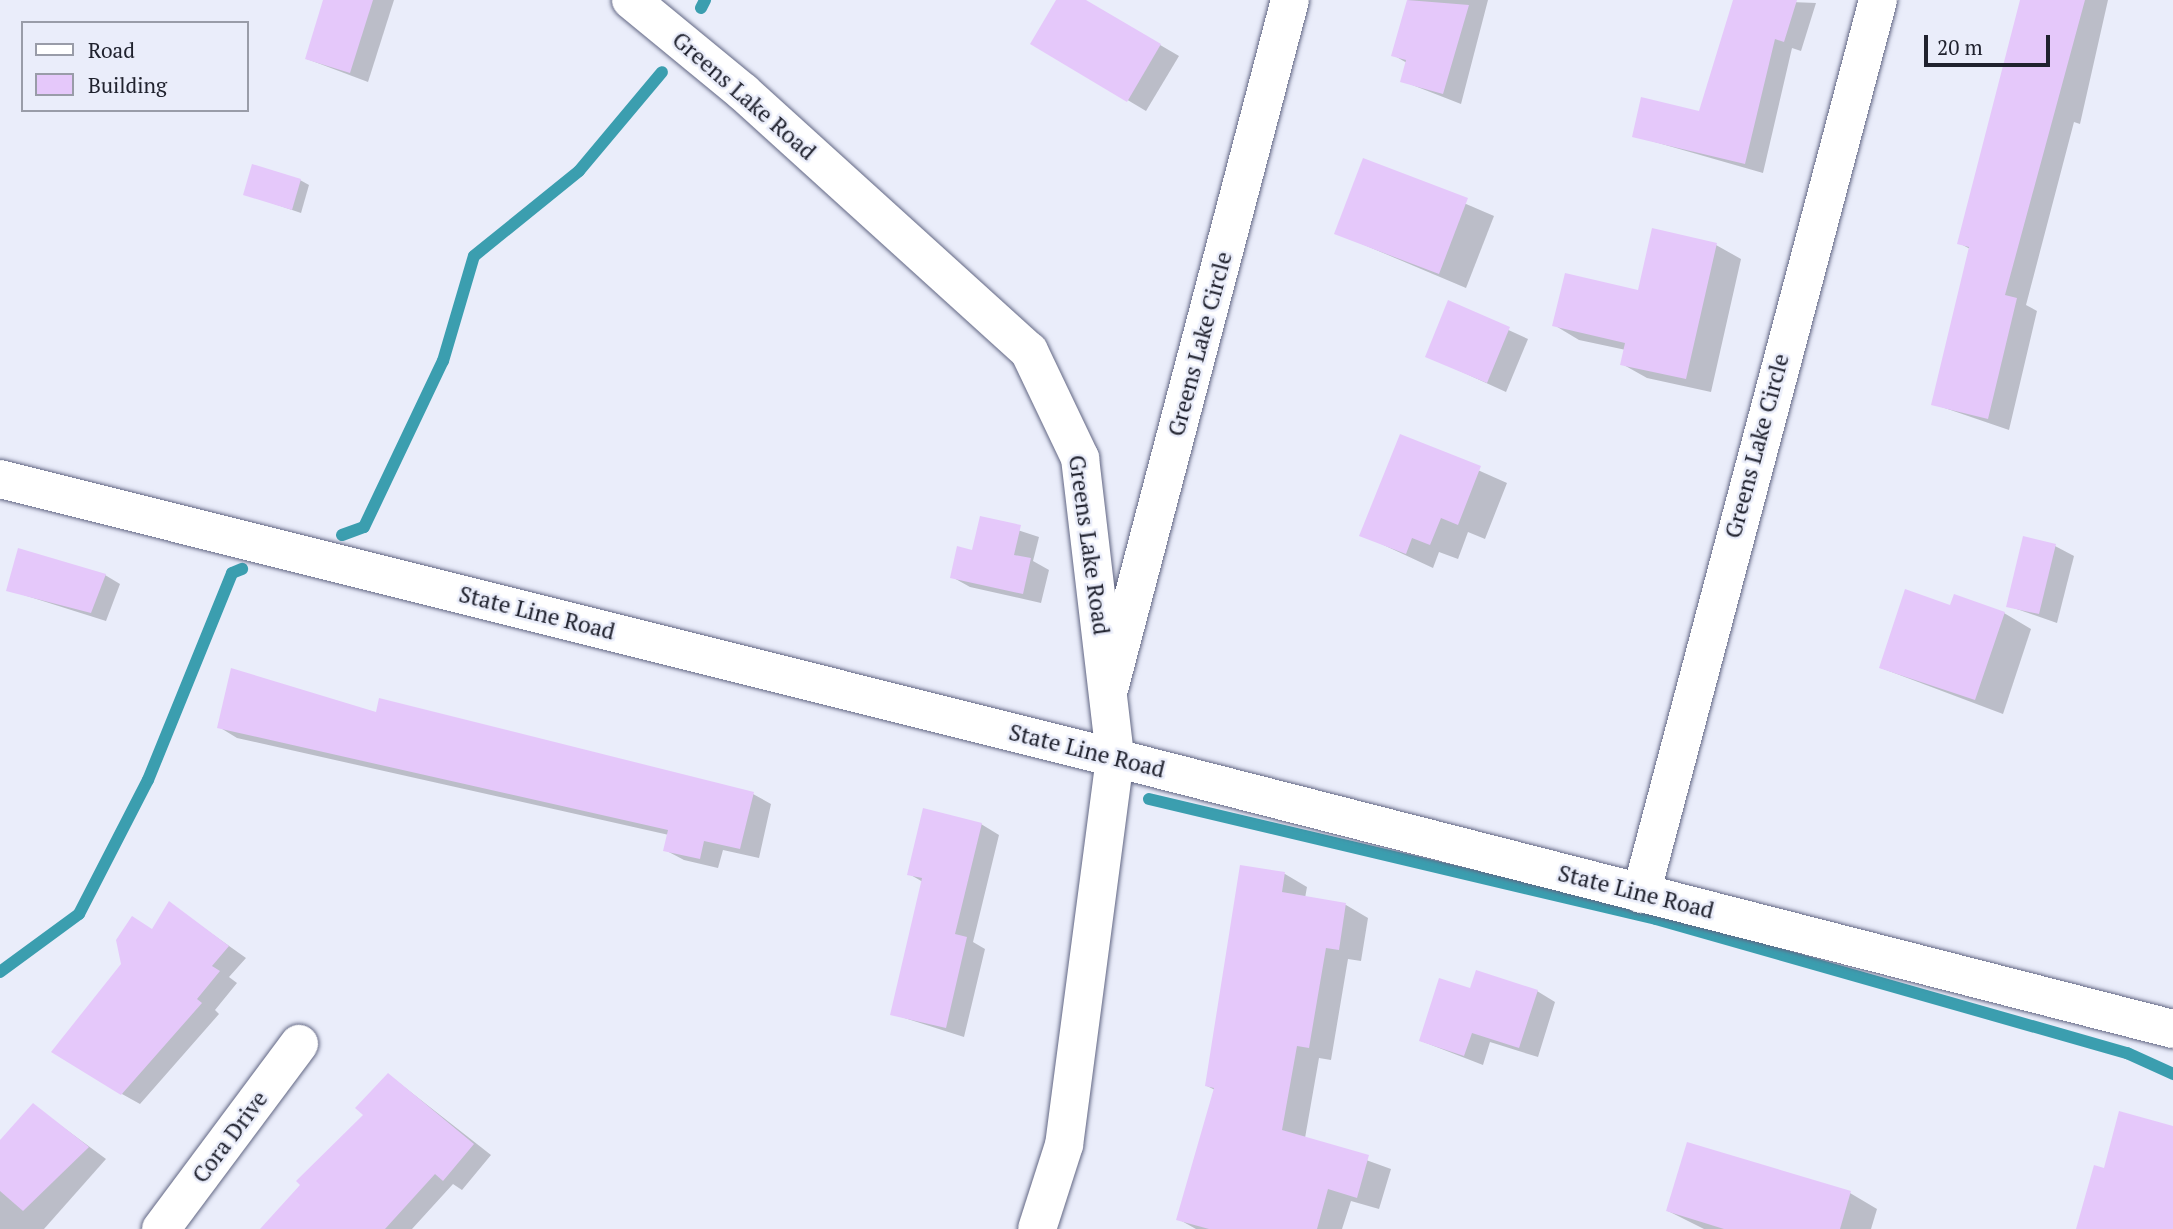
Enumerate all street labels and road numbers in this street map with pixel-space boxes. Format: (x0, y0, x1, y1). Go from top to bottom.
street label: Greens Lake Road (667, 26, 821, 166)
street label: Greens Lake Circle (1162, 249, 1238, 439)
street label: Greens Lake Circle (1719, 351, 1795, 541)
street label: Greens Lake Road (1063, 453, 1115, 637)
street label: State Line Road (456, 580, 618, 646)
street label: State Line Road (1006, 718, 1168, 784)
street label: State Line Road (1555, 859, 1717, 925)
street label: Cora Drive (187, 1086, 273, 1188)

